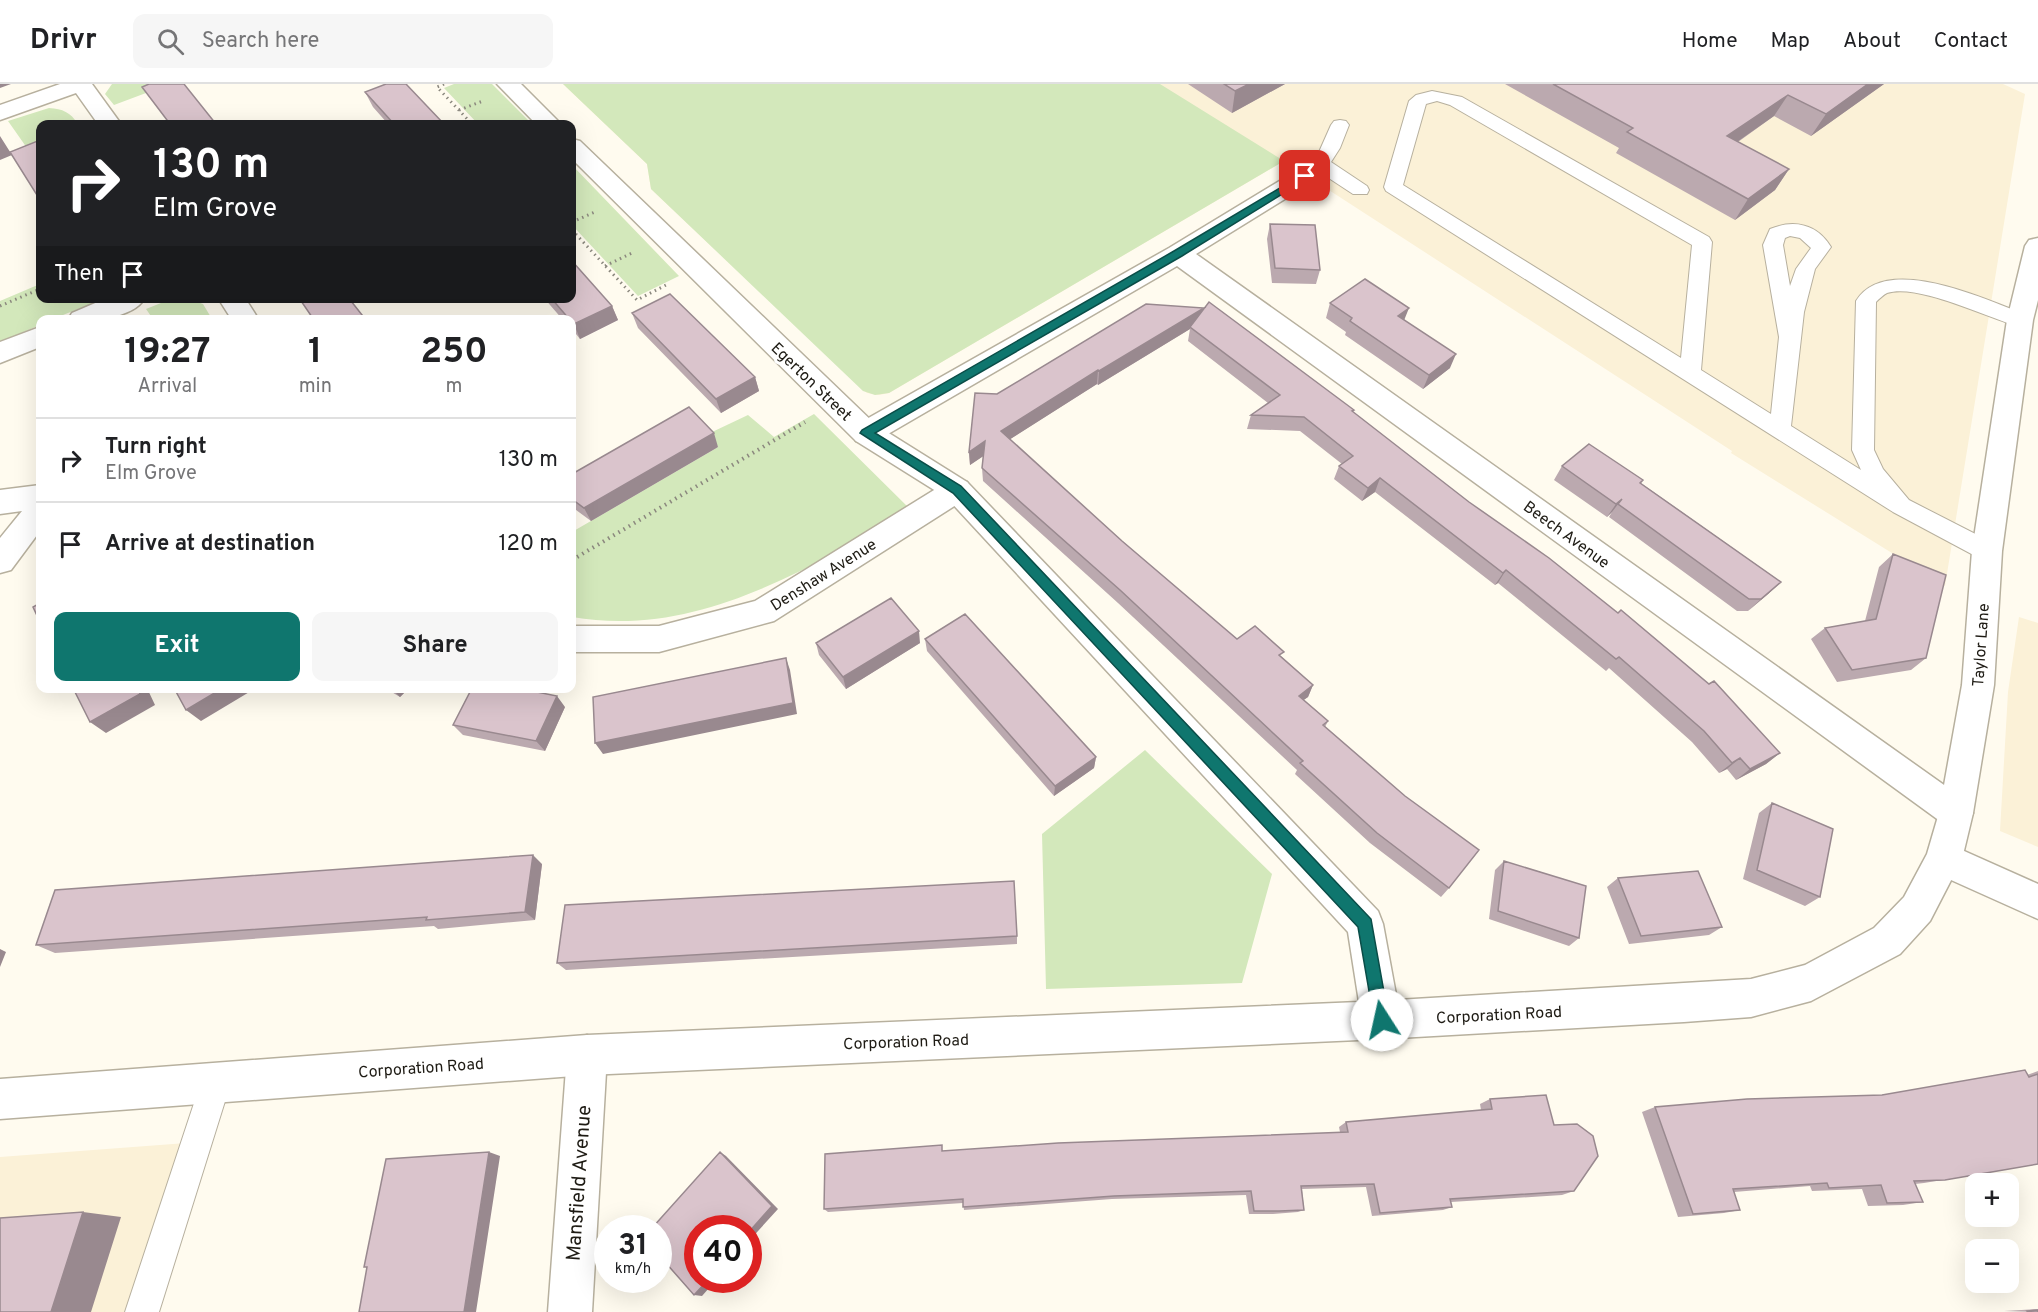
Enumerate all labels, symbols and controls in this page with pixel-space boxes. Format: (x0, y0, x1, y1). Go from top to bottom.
search box (133, 14, 553, 68)
text: Drivr (30, 23, 97, 59)
icon: search (154, 25, 187, 58)
text: Search here (202, 28, 319, 55)
text: Home (1682, 28, 1738, 55)
text: Map (1771, 28, 1810, 55)
text: About (1843, 28, 1901, 55)
text: Contact (1934, 28, 2008, 55)
text: 130 m (153, 140, 269, 193)
icon: right (54, 144, 132, 222)
pin (1279, 150, 1330, 201)
icon: arrive (1288, 159, 1321, 192)
text: Elm Grove (153, 192, 277, 226)
icon: arrive (116, 258, 149, 291)
text: Then (54, 261, 104, 288)
text: 19:27 (124, 330, 210, 376)
text: 1 (308, 330, 323, 376)
text: 250 (420, 330, 488, 376)
street label: Egerton Street (766, 339, 855, 426)
text: Arrival (138, 374, 197, 400)
text: min (299, 374, 332, 400)
text: m (445, 374, 462, 400)
text: Turn right (105, 434, 207, 461)
icon: right (54, 444, 87, 477)
text: 130 m (499, 447, 558, 474)
text: Elm Grove (105, 461, 197, 487)
street label: Beech Avenue (1519, 498, 1613, 574)
icon: arrive (54, 528, 87, 561)
text: Arrive at destination (105, 531, 315, 558)
text: 120 m (498, 531, 558, 558)
street label: Denshaw Avenue (767, 535, 881, 616)
street label: Taylor Lane (1969, 603, 1995, 688)
button: Exit (54, 612, 300, 681)
button: Share (312, 612, 558, 681)
position arrow (1350, 988, 1414, 1052)
street label: Corporation Road (1436, 1003, 1563, 1029)
street label: Corporation Road (843, 1031, 969, 1055)
street label: Corporation Road (358, 1055, 485, 1083)
street label: Mansfield Avenue (562, 1104, 598, 1262)
map controls (1965, 1173, 2019, 1293)
button: + (1965, 1173, 2019, 1227)
speed limit sign: 40 (684, 1215, 762, 1293)
text: 31 (618, 1228, 648, 1265)
button: − (1965, 1239, 2019, 1293)
text: km/h (615, 1260, 651, 1279)

